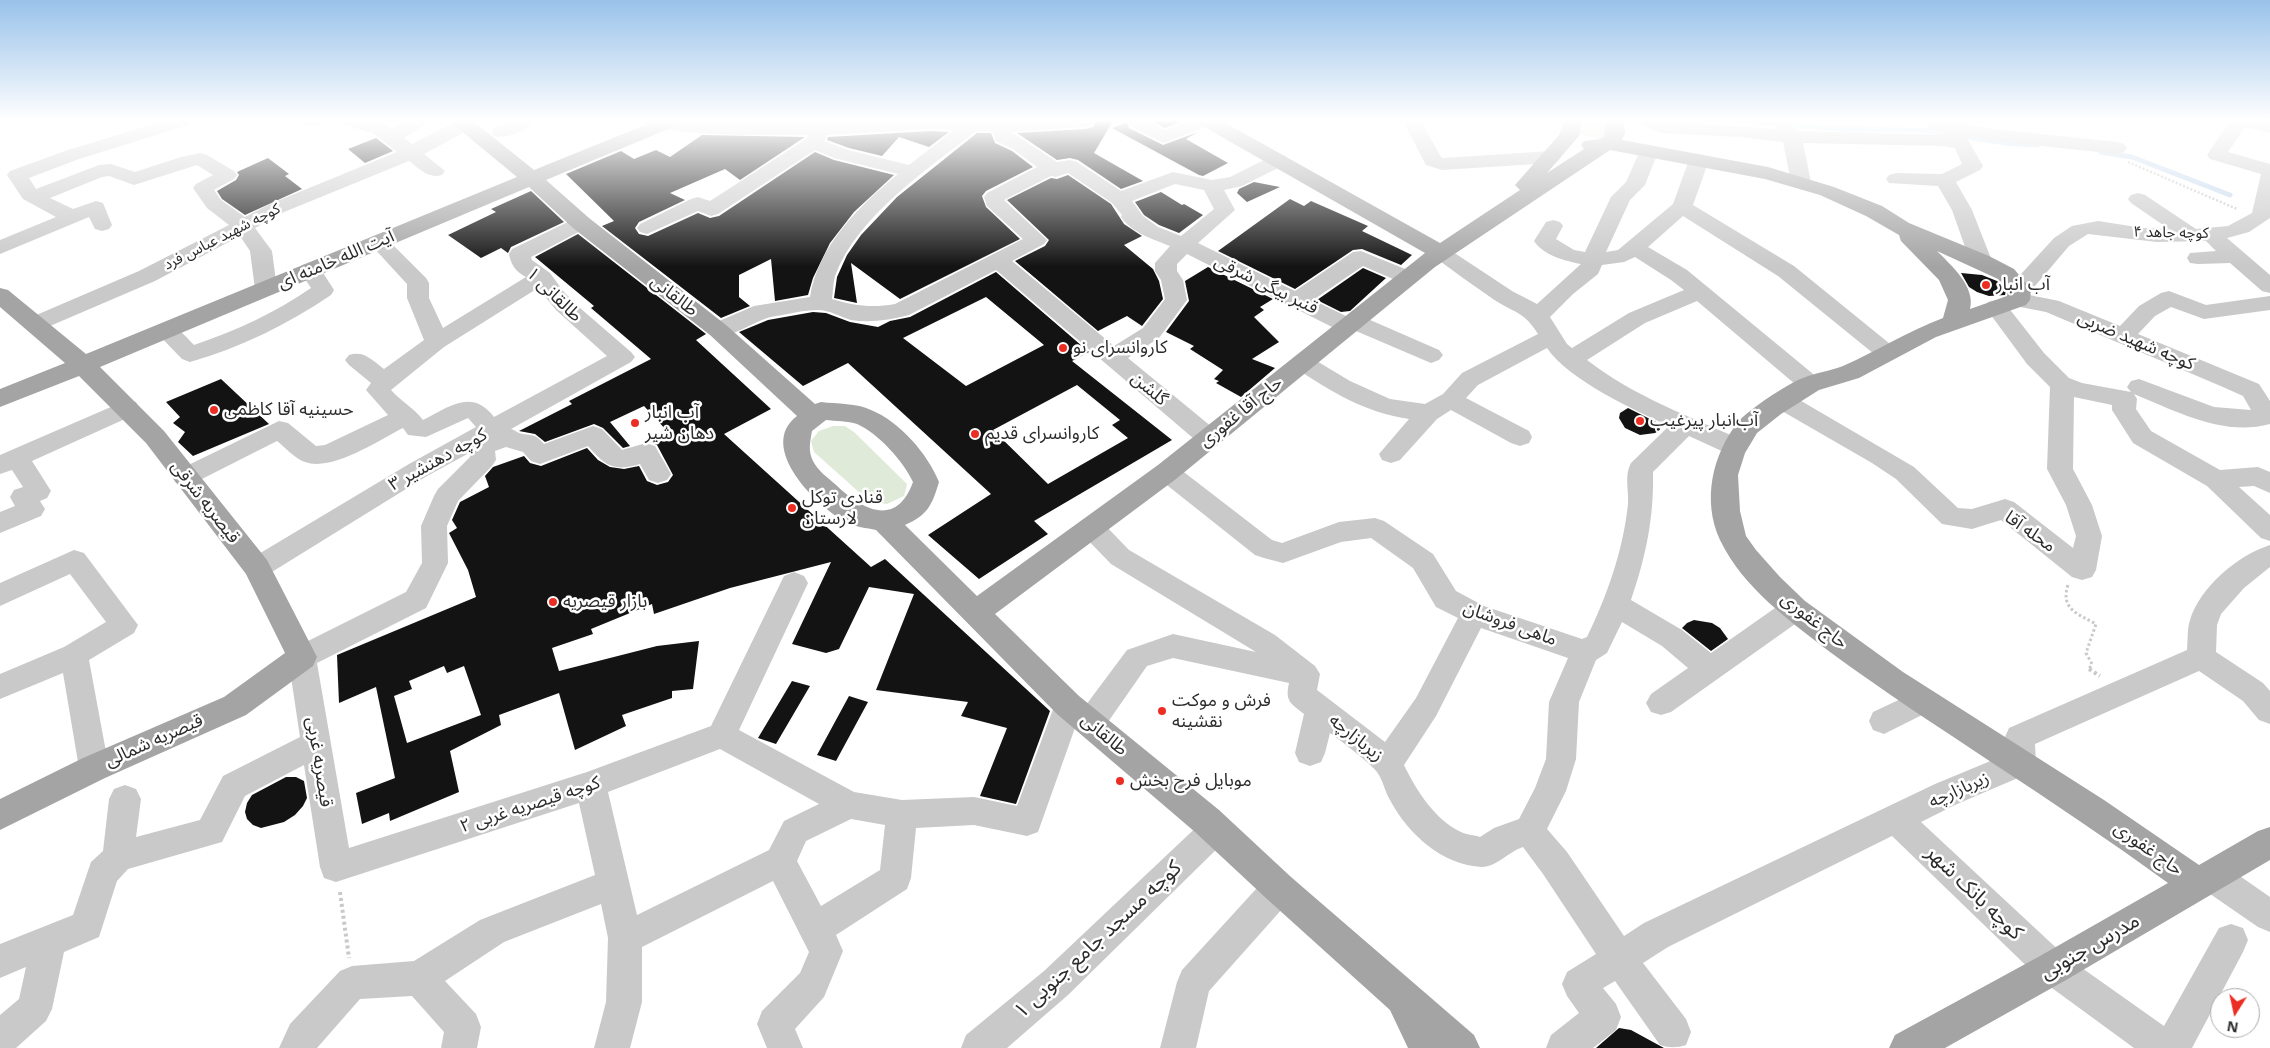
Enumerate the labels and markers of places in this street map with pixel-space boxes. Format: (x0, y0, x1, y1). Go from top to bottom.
place label: آب انبار (1996, 274, 2050, 296)
marker: آب انبار (1980, 279, 1992, 291)
place label: کاروانسرای نو (1073, 337, 1167, 359)
marker: کاروانسرای نو (1057, 342, 1069, 354)
place label: حسینیه آقا کاظمی (224, 399, 354, 421)
place label: آب انبار دهان شیر (645, 402, 714, 444)
marker: حسینیه آقا کاظمی (208, 404, 220, 416)
place label: آب‌انبار پیرغیب (1650, 410, 1758, 432)
marker: آب‌انبار پیرغیب (1634, 415, 1646, 427)
marker: آب انبار دهان شیر (629, 417, 641, 429)
place label: کاروانسرای قدیم (985, 423, 1099, 445)
marker: کاروانسرای قدیم (969, 428, 981, 440)
place label: قنادی توکل لارستان (802, 487, 883, 530)
marker: قنادی توکل لارستان (786, 502, 798, 514)
place label: بازار قیصریه (563, 591, 647, 613)
marker: بازار قیصریه (547, 596, 559, 608)
place label: فرش و موکت نقشینه (1172, 690, 1271, 732)
marker: فرش و موکت نقشینه (1156, 705, 1168, 717)
place label: موبایل فرح بخش (1130, 770, 1252, 792)
marker: موبایل فرح بخش (1114, 775, 1126, 787)

